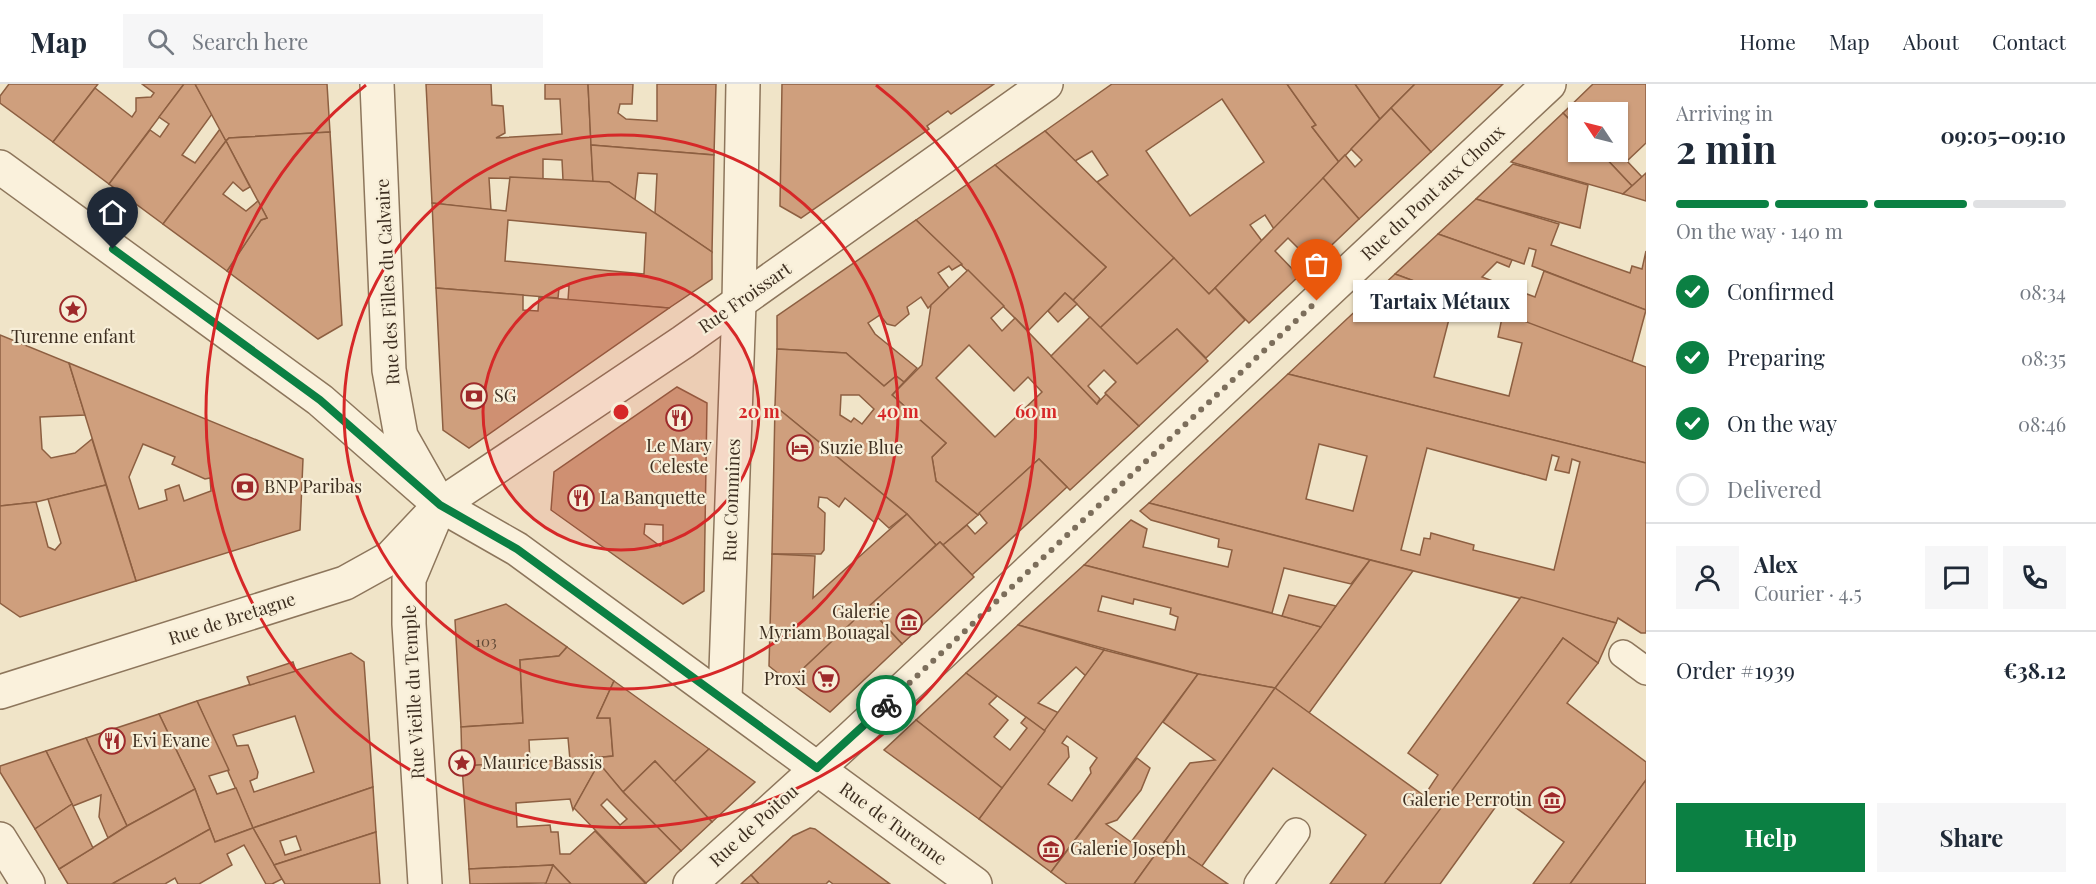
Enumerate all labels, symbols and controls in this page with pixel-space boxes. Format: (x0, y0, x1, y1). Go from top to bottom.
search box (123, 14, 543, 68)
text: Map (30, 23, 87, 60)
icon: search (144, 25, 177, 58)
text: Search here (192, 26, 308, 56)
text: Home (1740, 27, 1796, 55)
text: Map (1829, 27, 1870, 55)
text: About (1903, 27, 1959, 55)
text: Contact (1992, 27, 2066, 55)
text: Arriving in (1676, 99, 1773, 126)
north arrow (1568, 102, 1628, 162)
map controls (1568, 102, 1628, 162)
street label: Rue du Pont aux Choux (1355, 119, 1510, 265)
text: 09:05–09:10 (1940, 120, 2066, 150)
text: 2 min (1676, 122, 1777, 174)
street label: Rue des Filles du Calvaire (370, 178, 404, 386)
pin (87, 187, 138, 249)
icon: home (96, 196, 129, 229)
text: On the way · 140 m (1676, 217, 1843, 244)
pin (1291, 239, 1342, 301)
icon: bag (1300, 248, 1333, 281)
street label: Rue Froissart (693, 256, 796, 338)
icon: check (1676, 275, 1709, 308)
text: Confirmed (1727, 276, 1834, 306)
text: 08:34 (2019, 278, 2066, 305)
callout: Tartaix Métaux (1353, 280, 1527, 322)
text: Tartaix Métaux (1370, 287, 1510, 314)
place icon: Turenne enfant (58, 294, 88, 324)
place label: Turenne enfant (11, 324, 136, 348)
icon: check (1676, 341, 1709, 374)
text: Preparing (1727, 342, 1825, 372)
text: 08:35 (2021, 344, 2066, 371)
bank icon: SG (459, 381, 489, 411)
place label: SG (494, 383, 517, 407)
text: 20 m (738, 399, 780, 423)
text: 40 m (877, 399, 920, 423)
text: 60 m (1015, 399, 1058, 423)
centre of rings (611, 402, 631, 422)
restaurant icon: Le Mary Celeste (664, 403, 694, 433)
icon: check (1676, 407, 1709, 440)
text: On the way (1727, 408, 1837, 438)
text: 08:46 (2018, 410, 2066, 437)
place label: Le Mary Celeste (646, 433, 712, 478)
hotel icon: Suzie Blue (785, 433, 815, 463)
place label: Suzie Blue (820, 435, 903, 459)
street label: Rue Commines (717, 438, 745, 562)
bank icon: BNP Paribas (230, 472, 260, 502)
place label: BNP Paribas (264, 474, 362, 498)
text: Delivered (1727, 474, 1822, 504)
restaurant icon: La Banquette (566, 483, 596, 513)
place label: La Banquette (600, 485, 706, 509)
button: person (1676, 546, 1739, 609)
button: chat (1925, 546, 1988, 609)
button: phone (2003, 546, 2066, 609)
text: Alex (1754, 549, 1798, 579)
text: Courier · 4.5 (1754, 579, 1862, 606)
street label: Rue de Bretagne (165, 586, 298, 650)
place label: Galerie Myriam Bouagal (759, 599, 890, 644)
street label: Rue Vieille du Temple (396, 604, 430, 780)
museum icon: Galerie Myriam Bouagal (894, 607, 924, 637)
house number: 103 (475, 631, 497, 651)
text: Order #1939 (1676, 655, 1795, 685)
text: €38.12 (2003, 655, 2066, 685)
supermarket icon: Proxi (811, 664, 841, 694)
place label: Proxi (764, 666, 806, 690)
courier (856, 675, 916, 735)
icon: bike (870, 689, 903, 722)
restaurant icon: Evi Evane (97, 726, 127, 756)
place label: Evi Evane (132, 728, 210, 752)
place icon: Maurice Bassis (447, 748, 477, 778)
place label: Maurice Bassis (482, 750, 602, 774)
street label: Rue de Turenne (835, 776, 952, 870)
street label: Rue de Poitou (704, 779, 803, 872)
museum icon: Galerie Perrotin (1537, 785, 1567, 815)
place label: Galerie Perrotin (1402, 787, 1532, 811)
button: Help (1676, 803, 1865, 872)
button: Share (1877, 803, 2066, 872)
museum icon: Galerie Joseph (1036, 834, 1066, 864)
place label: Galerie Joseph (1070, 836, 1186, 860)

